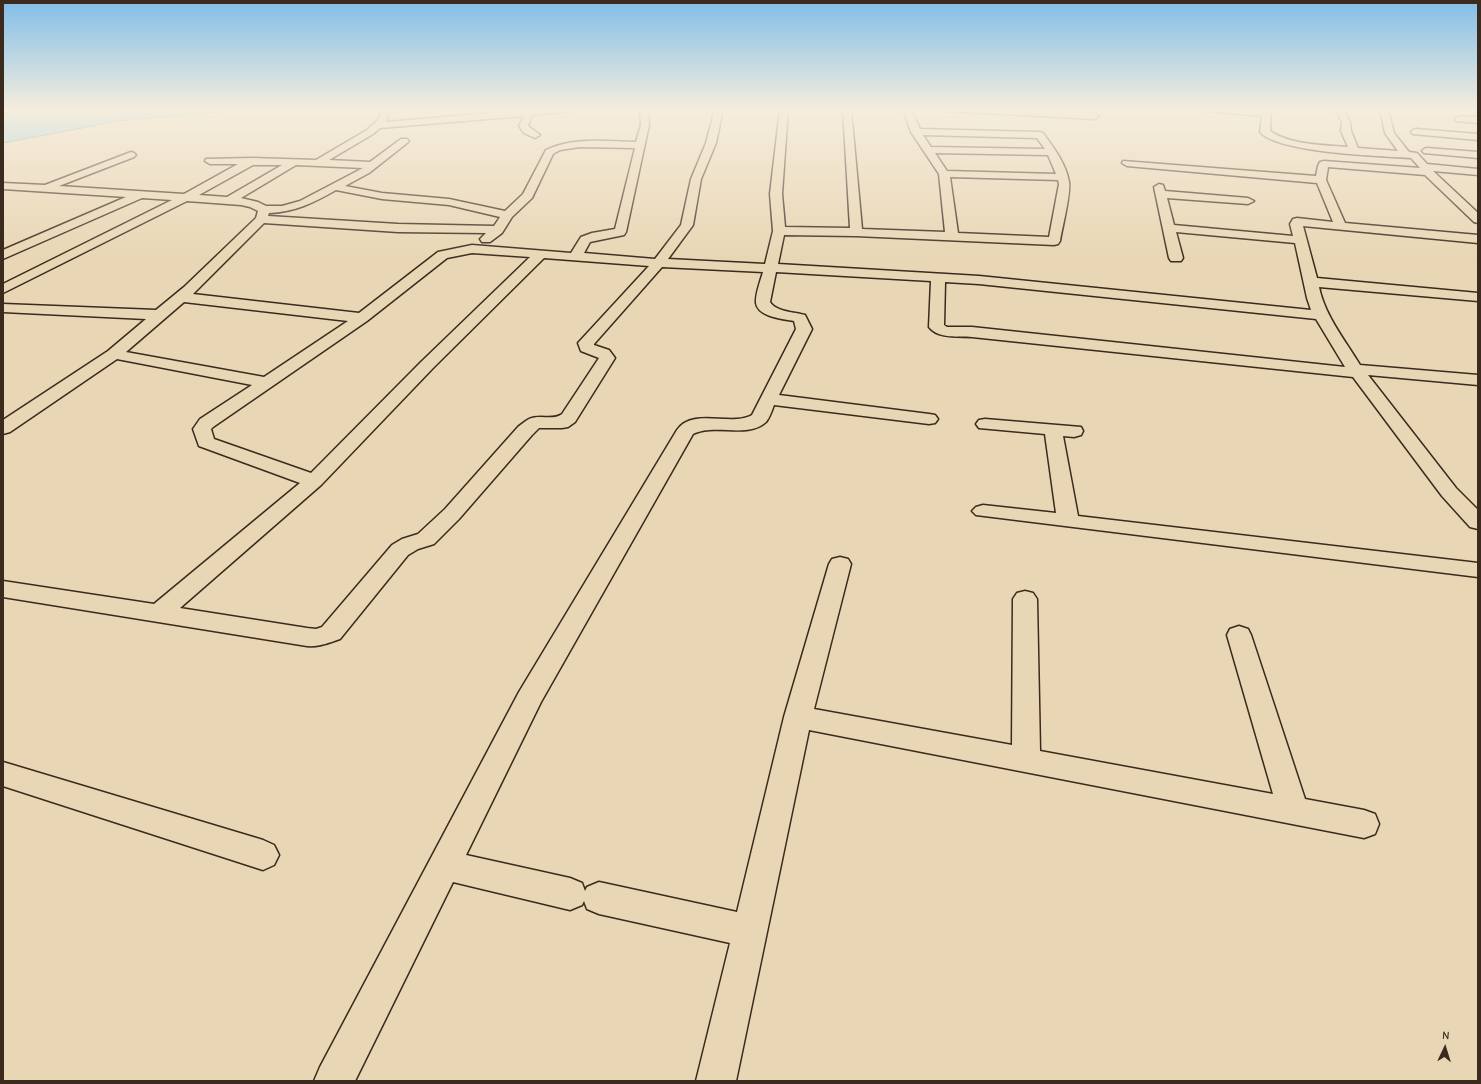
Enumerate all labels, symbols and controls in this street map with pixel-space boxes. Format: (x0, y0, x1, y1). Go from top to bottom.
north arrow (1425, 1028, 1465, 1068)
text: N (1442, 1029, 1450, 1042)

